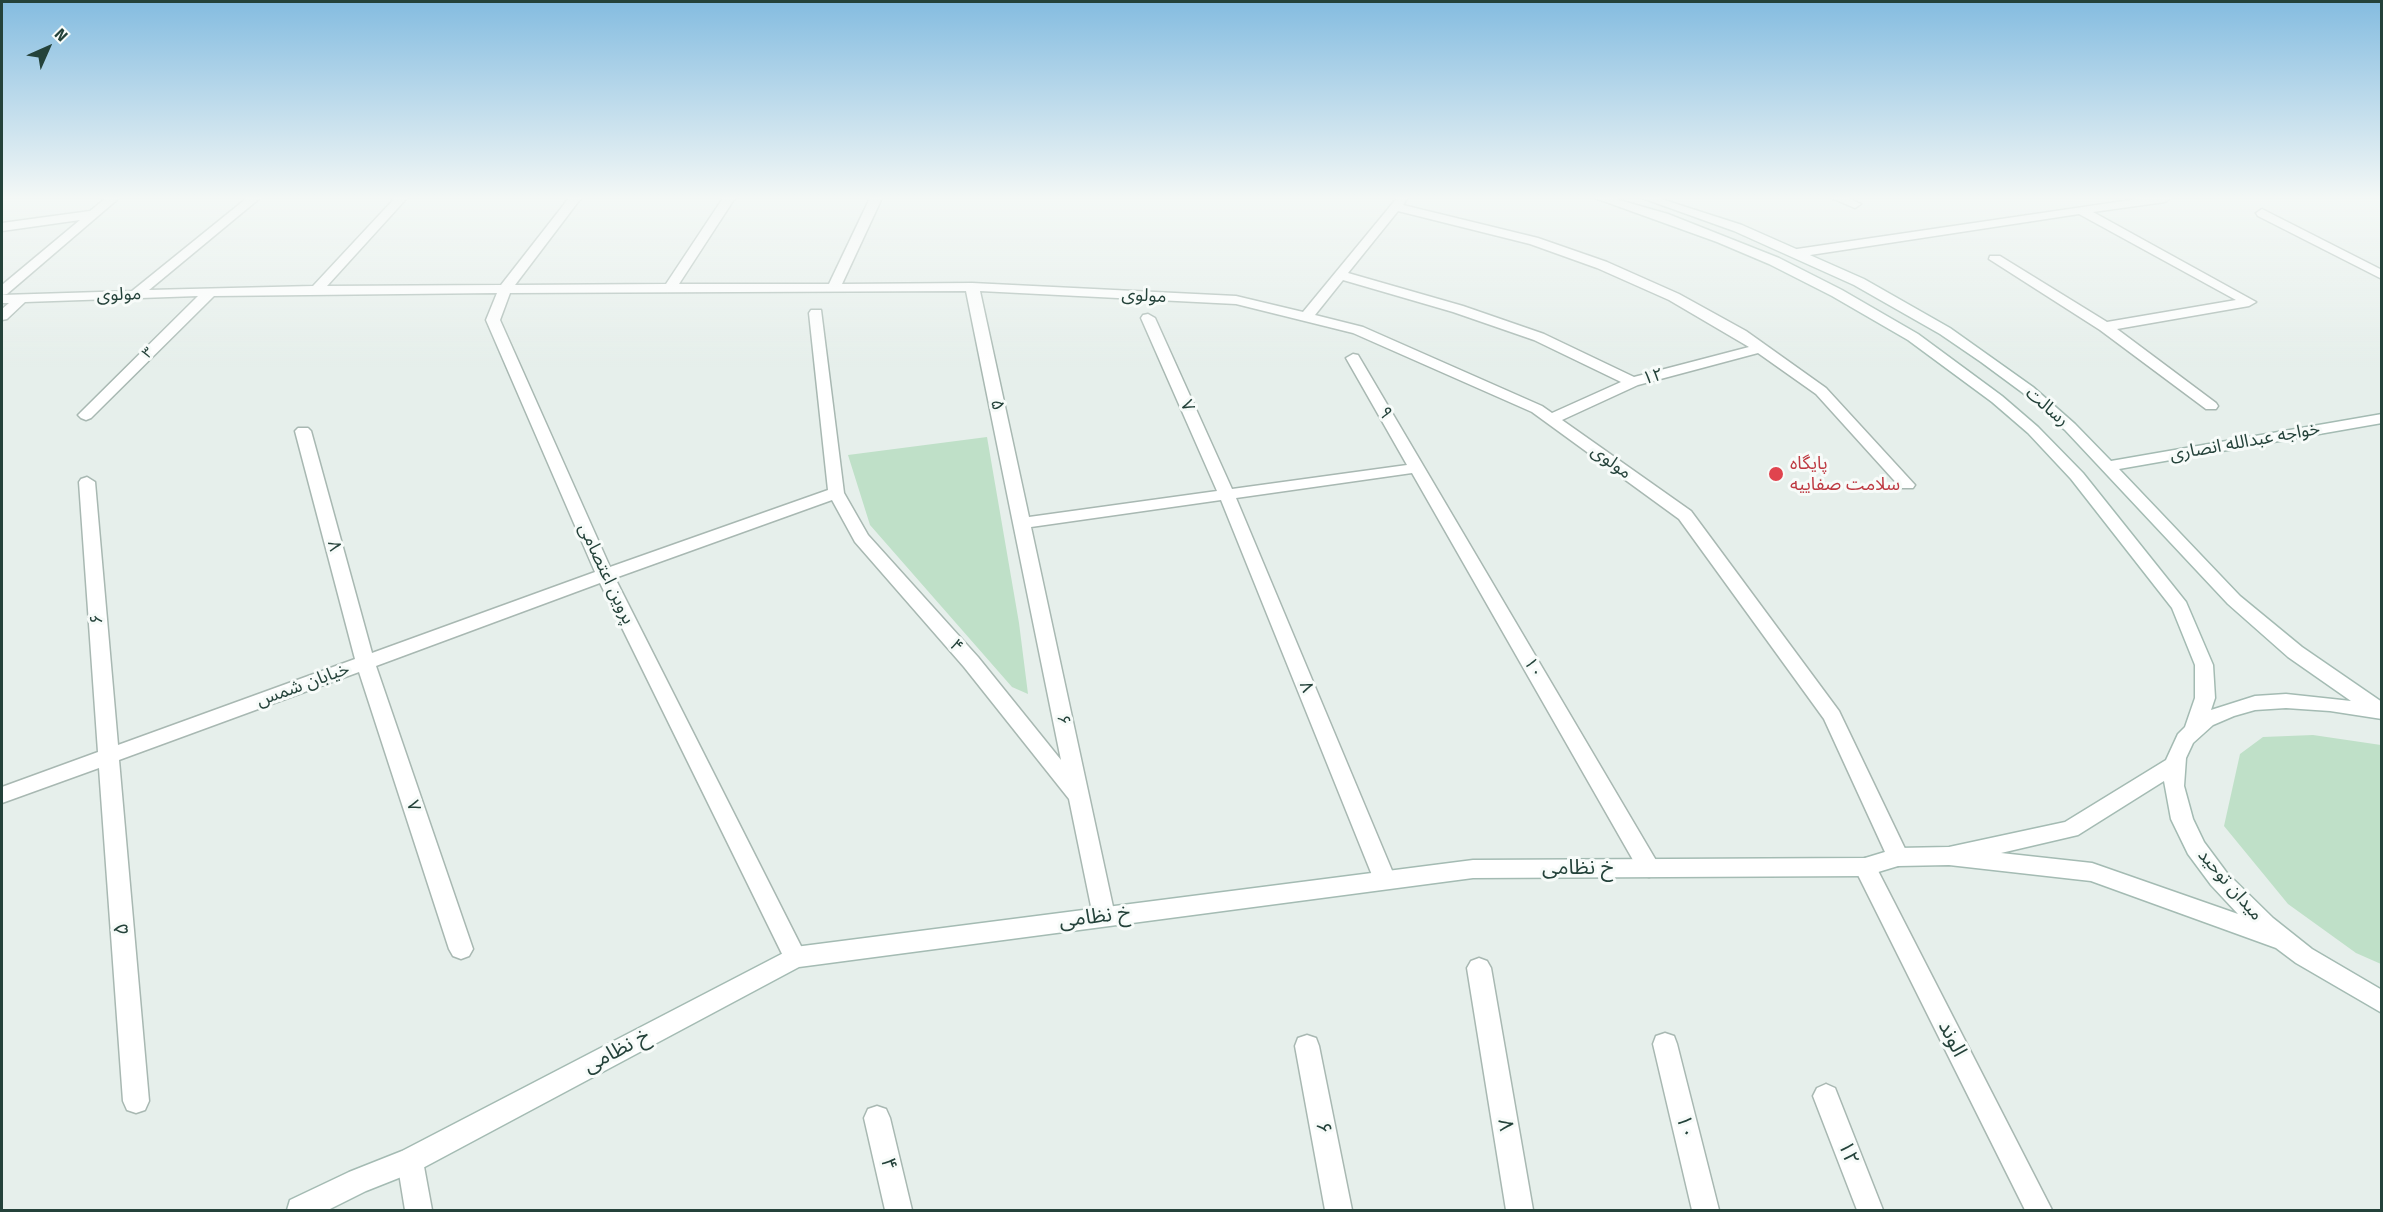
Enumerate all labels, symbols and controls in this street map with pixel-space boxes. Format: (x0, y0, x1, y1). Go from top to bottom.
north arrow (18, 18, 78, 78)
text: N (51, 24, 72, 45)
street label: مولوی (96, 283, 142, 307)
street label: مولوی (1121, 284, 1167, 308)
street label: ۳ (139, 344, 157, 362)
street label: ۱۲ (1640, 364, 1666, 390)
street label: رسالت (2021, 383, 2073, 431)
street label: ۷ (1175, 397, 1199, 415)
street label: ۵ (985, 398, 1009, 412)
street label: ۹ (1373, 403, 1397, 423)
street label: خواجه عبدالله انصاری (2168, 418, 2322, 466)
street label: مولوی (1587, 440, 1635, 484)
place label: پایگاه سلامت صفاییه (1790, 453, 1900, 496)
marker: پایگاه سلامت صفاییه (1767, 465, 1785, 483)
street label: پروین اعتصامی (573, 520, 639, 628)
street label: ۸ (322, 538, 346, 554)
street label: ۶ (86, 613, 108, 625)
street label: ۴ (944, 635, 968, 657)
street label: ۱۰ (1518, 654, 1548, 682)
street label: خیابان شمس (254, 658, 352, 712)
street label: ۸ (1294, 678, 1318, 696)
street label: ۶ (1051, 713, 1075, 727)
street label: ۷ (401, 798, 425, 814)
street label: میدان توحید (2193, 845, 2267, 925)
street label: خ نظامی (1542, 855, 1614, 881)
street label: خ نظامی (1058, 900, 1132, 934)
street label: ۵ (109, 922, 135, 936)
street label: الوند (1932, 1017, 1972, 1061)
street label: خ نظامی (579, 1023, 655, 1079)
street label: ۱۰ (1670, 1112, 1700, 1142)
street label: ۸ (1492, 1117, 1518, 1133)
street label: ۶ (1309, 1120, 1337, 1136)
street label: ۱۲ (1832, 1137, 1864, 1169)
street label: ۴ (874, 1155, 902, 1173)

